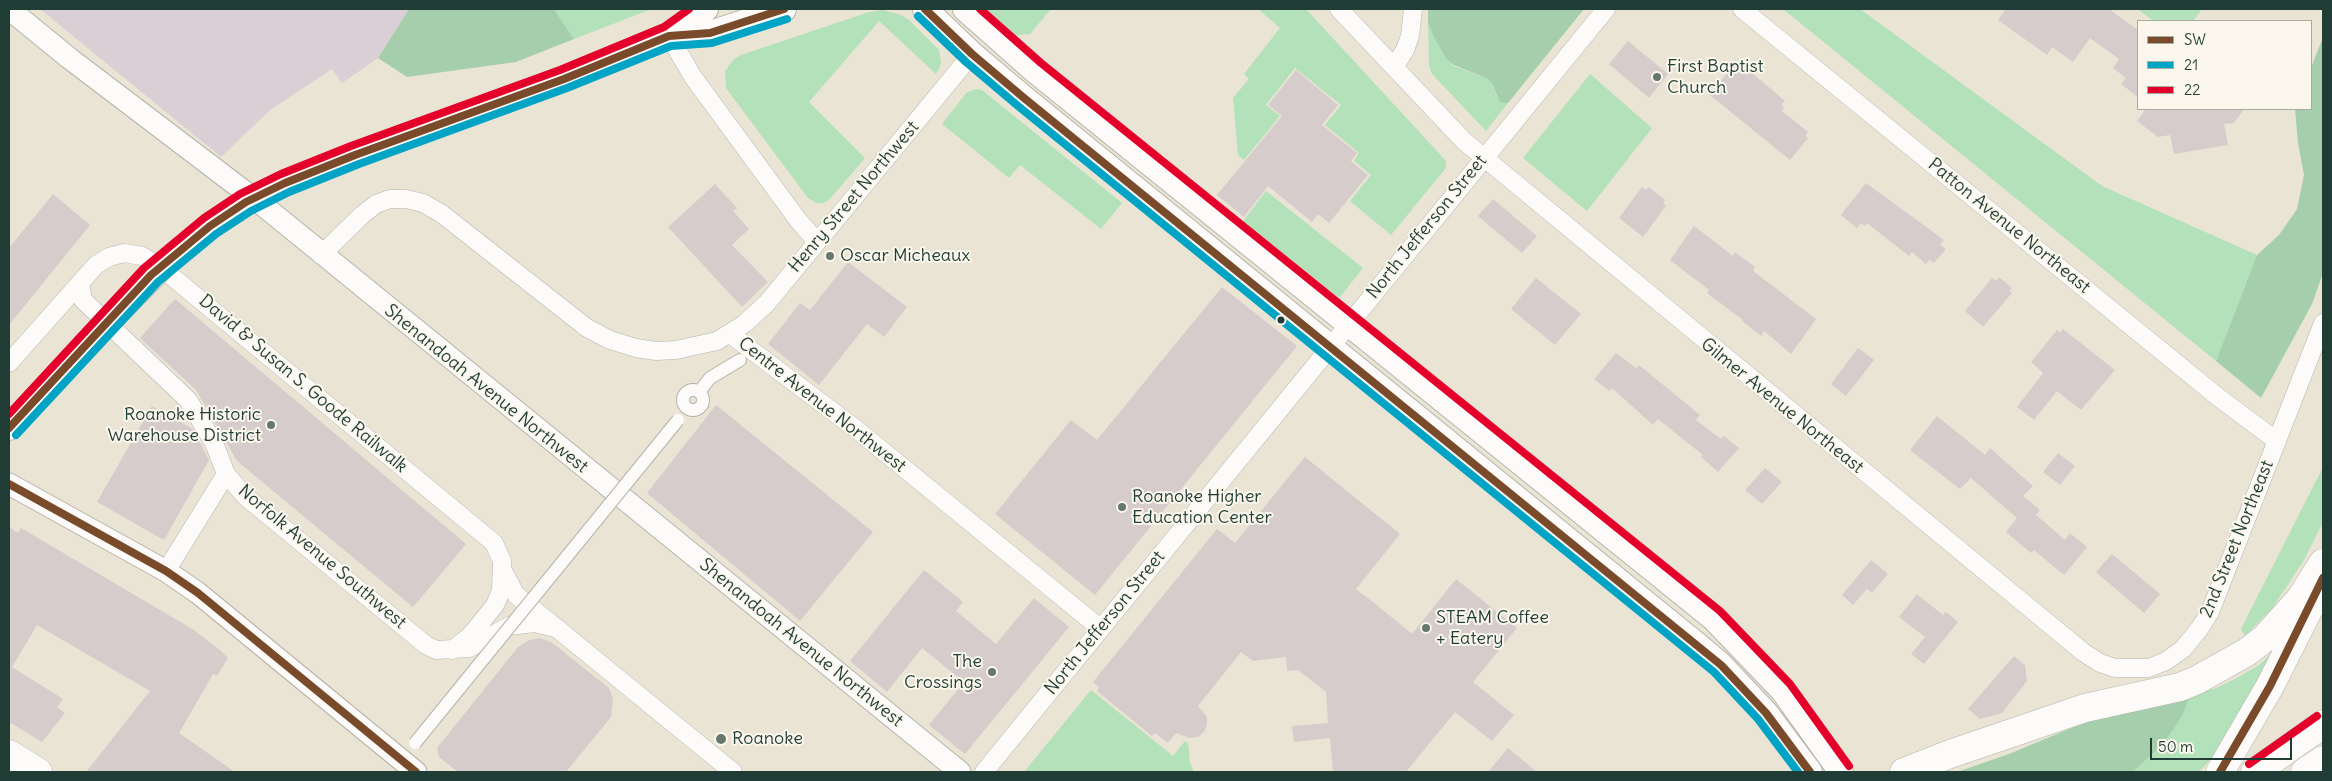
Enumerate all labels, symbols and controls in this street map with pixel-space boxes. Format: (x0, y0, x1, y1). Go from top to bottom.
legend (2137, 20, 2312, 110)
text: SW (2184, 30, 2206, 49)
text: 21 (2184, 55, 2198, 74)
place label: First Baptist Church (1667, 56, 1764, 98)
marker: First Baptist Church (1651, 71, 1663, 83)
text: 22 (2184, 80, 2200, 99)
street label: Henry Street Northwest (784, 117, 924, 277)
street label: North Jefferson Street (1362, 151, 1492, 303)
street label: Patton Avenue Northeast (1923, 154, 2095, 298)
place label: Oscar Micheaux (840, 245, 970, 267)
marker: Oscar Micheaux (824, 250, 836, 262)
street label: David & Susan S. Goode Railwalk (194, 290, 412, 478)
street label: Shenandoah Avenue Northwest (380, 300, 592, 478)
unlabelled marker (1276, 315, 1286, 325)
street label: Centre Avenue Northwest (734, 333, 910, 477)
street label: Gilmer Avenue Northeast (1696, 334, 1868, 478)
place label: Roanoke Historic Warehouse District (108, 404, 261, 446)
marker: Roanoke Historic Warehouse District (265, 419, 277, 431)
street label: 2nd Street Northeast (2196, 457, 2278, 621)
street label: Norfolk Avenue Southwest (234, 480, 410, 634)
place label: Roanoke Higher Education Center (1132, 486, 1272, 528)
marker: Roanoke Higher Education Center (1116, 501, 1128, 513)
street label: North Jefferson Street (1040, 547, 1170, 699)
street label: Shenandoah Avenue Northwest (695, 554, 907, 732)
place label: STEAM Coffee + Eatery (1436, 607, 1549, 650)
marker: STEAM Coffee + Eatery (1420, 622, 1432, 634)
place label: The Crossings (904, 651, 982, 694)
marker: The Crossings (986, 666, 998, 678)
place label: Roanoke (732, 728, 803, 750)
scale bar (2152, 728, 2294, 760)
marker: Roanoke (714, 732, 728, 746)
text: 50 m (2158, 737, 2193, 756)

